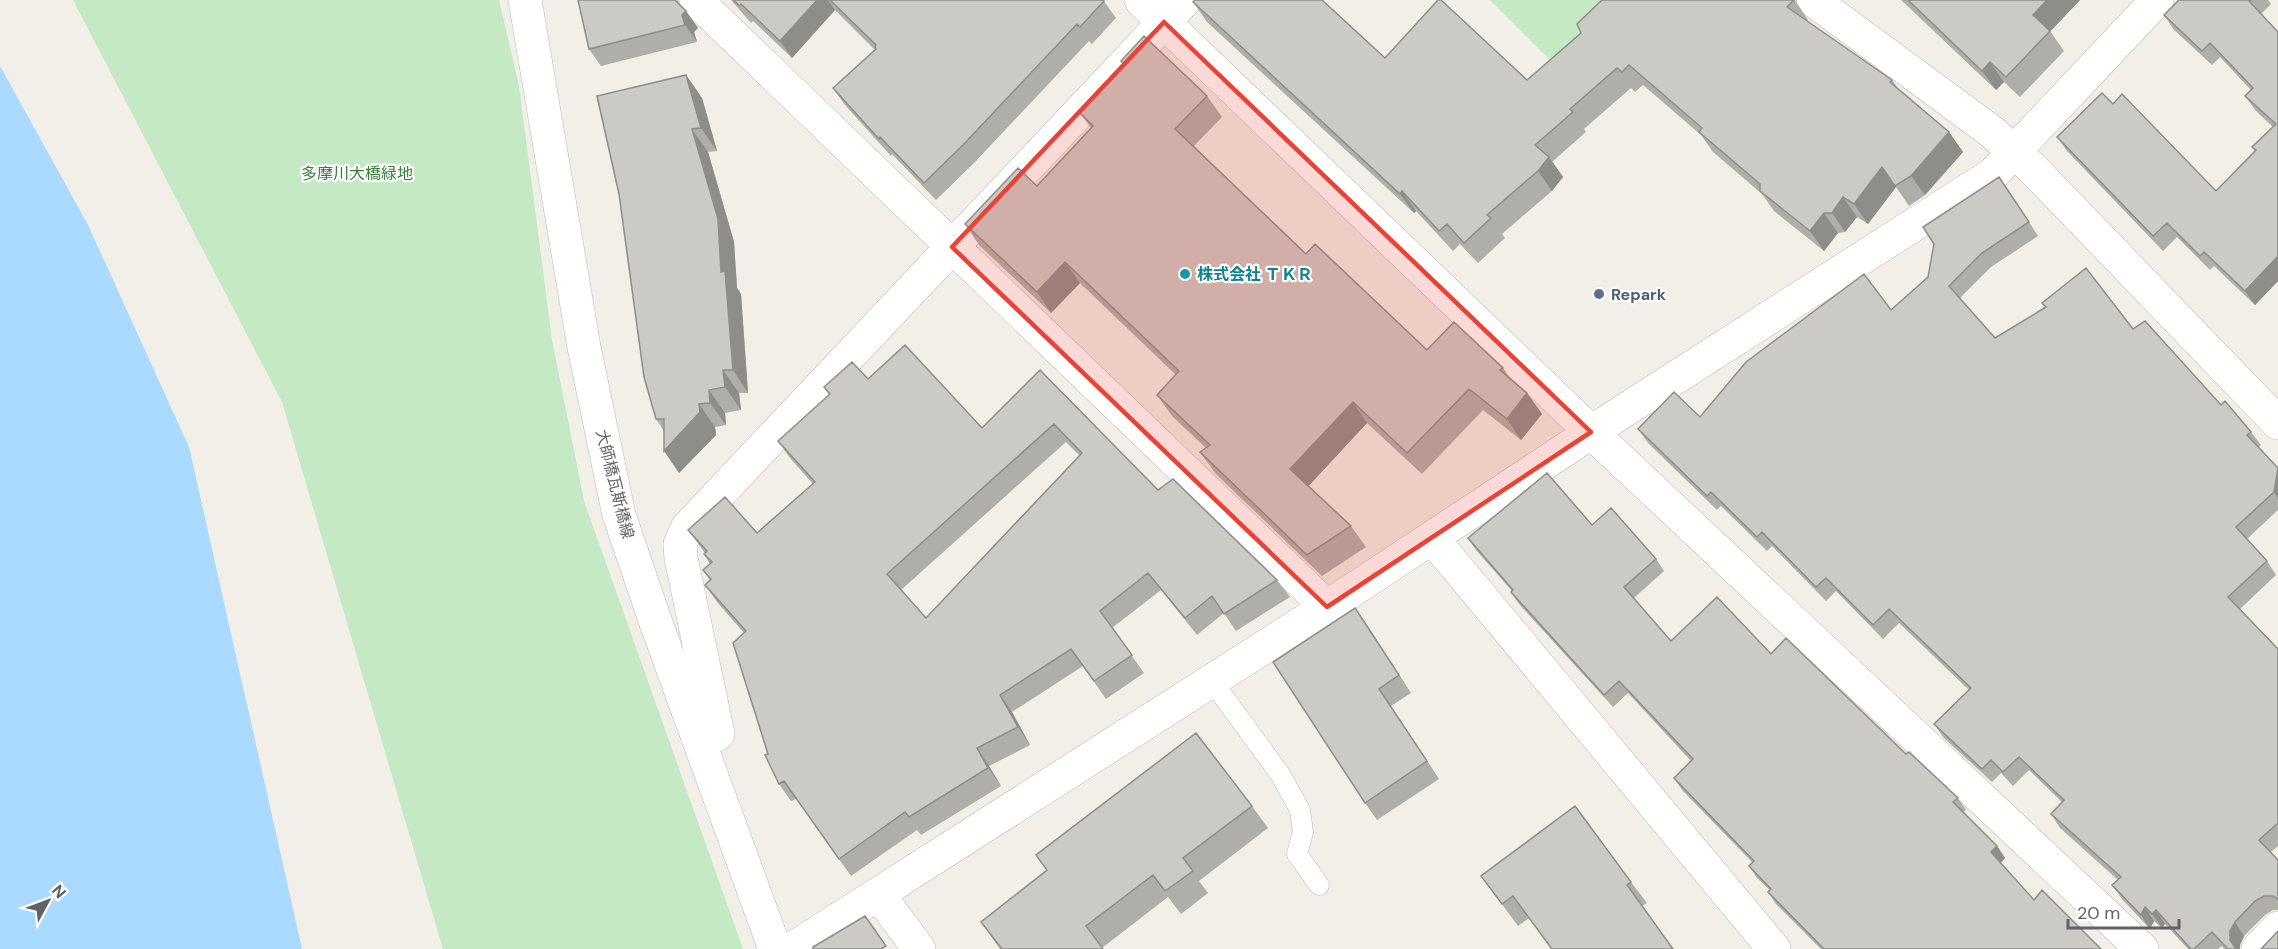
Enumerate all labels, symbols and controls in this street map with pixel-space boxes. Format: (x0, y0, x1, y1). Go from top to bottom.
park label: 多摩川大橋緑地 (301, 163, 413, 184)
place label: 株式会社 ＴＫＲ (1197, 264, 1313, 285)
marker: 株式会社 ＴＫＲ (1178, 267, 1192, 281)
place label: Repark (1611, 284, 1667, 305)
marker: Repark (1592, 287, 1606, 301)
street label: 大師橋瓦斯橋線 (591, 427, 639, 541)
north arrow (18, 871, 78, 931)
text: N (47, 880, 71, 903)
scale bar (2068, 892, 2179, 930)
text: 20 m (2077, 901, 2120, 925)

